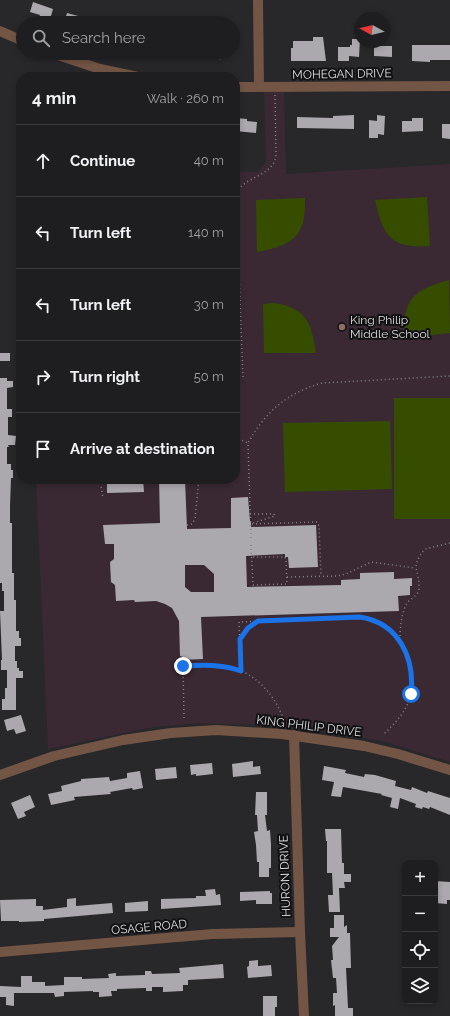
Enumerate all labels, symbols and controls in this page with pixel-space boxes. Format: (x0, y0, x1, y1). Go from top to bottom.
north arrow (354, 12, 390, 48)
search box (16, 16, 240, 60)
icon: search (30, 27, 52, 49)
text: Search here (62, 29, 145, 47)
street label: MOHEGAN DRIVE (292, 66, 392, 82)
text: 4 min (32, 88, 76, 108)
text: Walk · 260 m (147, 91, 224, 106)
icon: ahead (32, 150, 54, 172)
text: Continue (70, 152, 135, 170)
text: 40 m (194, 153, 224, 168)
icon: left (32, 222, 54, 244)
text: Turn left (70, 224, 131, 242)
text: 140 m (188, 225, 224, 240)
icon: left (32, 294, 54, 316)
text: Turn left (70, 296, 131, 314)
text: 30 m (194, 297, 224, 312)
place label: King Philip Middle School (350, 313, 431, 341)
marker: King Philip Middle School (337, 322, 347, 332)
icon: right (32, 366, 54, 388)
text: Turn right (70, 368, 140, 386)
text: 50 m (194, 369, 224, 384)
icon: arrive (32, 438, 54, 460)
text: Arrive at destination (70, 440, 215, 458)
route end (174, 657, 192, 675)
route start (402, 685, 420, 703)
street label: KING PHILIP DRIVE (256, 713, 362, 739)
street label: HURON DRIVE (277, 835, 293, 917)
map controls (402, 860, 438, 1004)
button: + (402, 860, 438, 896)
button: − (402, 896, 438, 932)
street label: OSAGE ROAD (110, 917, 188, 937)
button: locate (402, 932, 438, 968)
button: layers (402, 968, 438, 1004)

